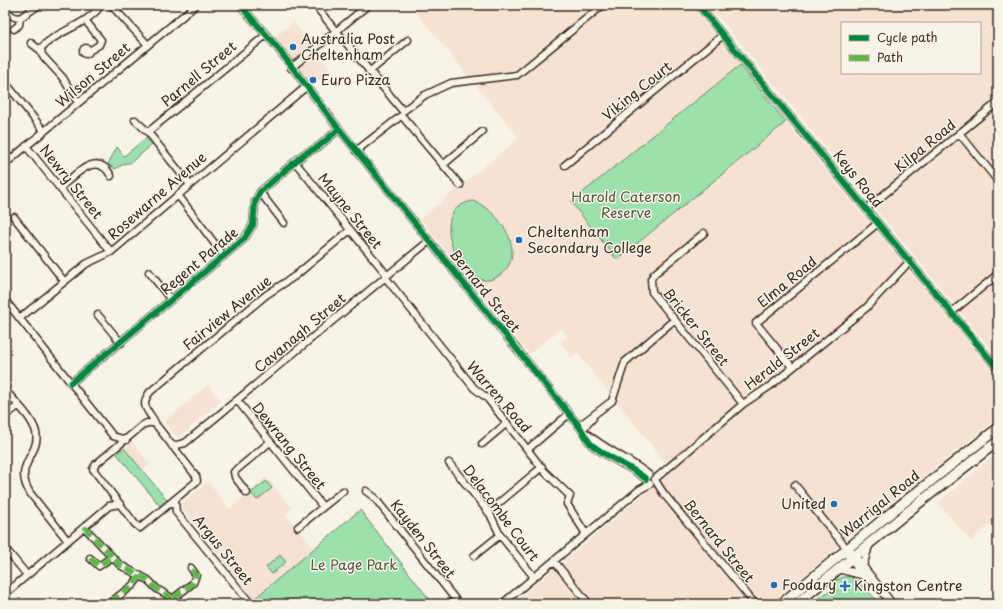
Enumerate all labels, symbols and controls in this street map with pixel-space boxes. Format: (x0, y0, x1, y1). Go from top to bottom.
legend (841, 22, 981, 74)
place label: Australia Post Cheltenham (301, 28, 395, 65)
text: Cycle path (877, 28, 938, 46)
street label: Parnell Street (156, 36, 241, 111)
street label: Wilson Street (51, 37, 135, 112)
marker: Australia Post Cheltenham (288, 42, 298, 52)
text: Path (877, 48, 903, 66)
street label: Viking Court (597, 56, 676, 125)
place label: Euro Pizza (321, 69, 391, 90)
marker: Euro Pizza (308, 75, 318, 85)
street label: Kilpa Road (889, 114, 960, 177)
street label: Newry Street (35, 140, 108, 224)
street label: Keys Road (829, 145, 888, 212)
street label: Rosewarne Avenue (103, 147, 211, 244)
street label: Mayne Street (313, 168, 388, 253)
park label: Harold Caterson Reserve (571, 186, 681, 223)
place label: Cheltenham Secondary College (527, 221, 652, 258)
street label: Regent Parade (155, 222, 242, 299)
marker: Cheltenham Secondary College (514, 235, 524, 245)
street label: Bernard Street (445, 244, 526, 337)
street label: Elma Road (752, 251, 821, 312)
street label: Fairview Avenue (178, 270, 276, 355)
street label: Bricker Street (658, 283, 735, 371)
street label: Cavanagh Street (249, 288, 350, 377)
street label: Herald Street (740, 322, 824, 395)
street label: Warren Road (462, 356, 536, 437)
street label: Dewrang Street (248, 397, 331, 494)
street label: Delacombe Court (458, 460, 545, 566)
street label: Warrigal Road (835, 465, 924, 542)
place label: United (781, 493, 826, 514)
street label: Bernard Street (679, 494, 760, 587)
street label: Kayden Street (386, 495, 461, 583)
marker: United (829, 499, 839, 509)
street label: Argus Street (189, 510, 258, 589)
park label: Le Page Park (310, 554, 398, 575)
place label: Foodary (782, 574, 836, 595)
place label: Kingston Centre (854, 575, 962, 596)
marker: Foodary (769, 580, 779, 590)
marker: Kingston Centre (839, 580, 851, 592)

